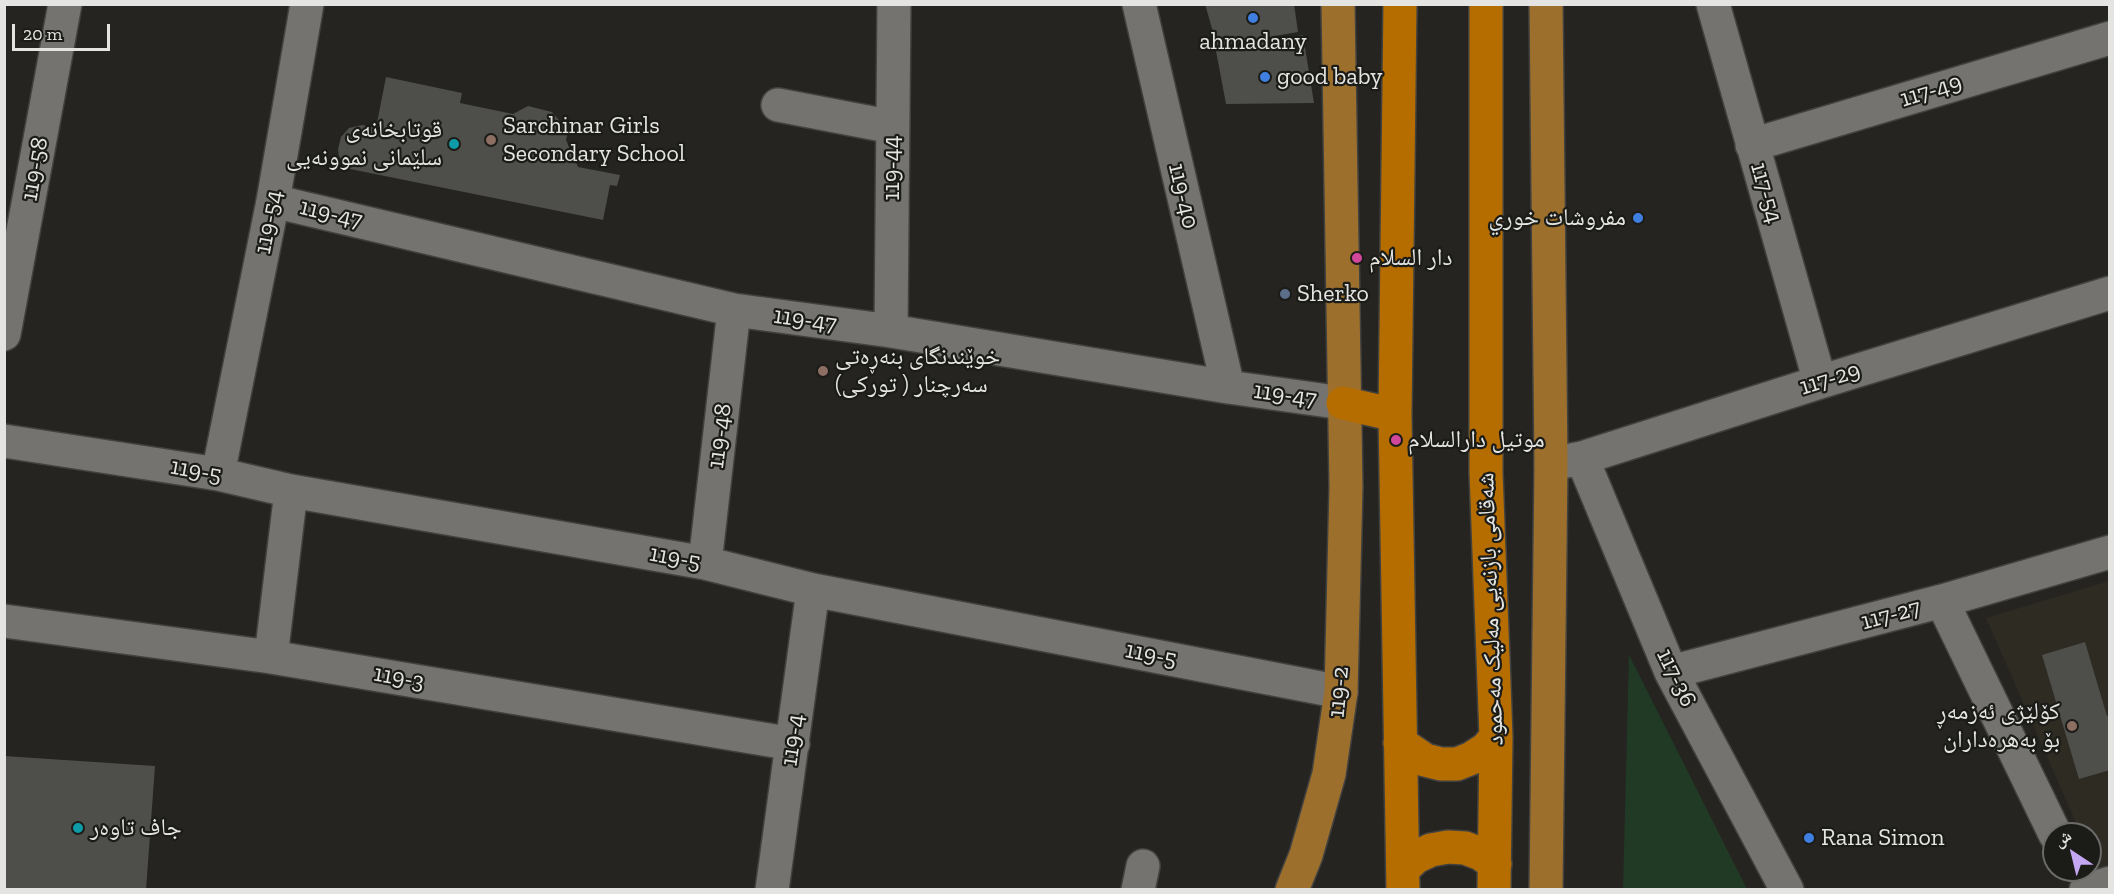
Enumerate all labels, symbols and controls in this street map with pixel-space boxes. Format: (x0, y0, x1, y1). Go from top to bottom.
marker: ahmadany (1246, 11, 1260, 25)
scale bar (15, 12, 112, 50)
text: 20 m (23, 23, 62, 45)
place label: ahmadany (1199, 28, 1307, 56)
place label: good baby (1277, 63, 1382, 91)
street label: 117-49 (1897, 68, 1965, 114)
marker: good baby (1258, 70, 1272, 84)
place label: Sarchinar Girls Secondary School (503, 112, 685, 168)
place label: قوتابخانەی سلێمانی نموونەیی (286, 116, 442, 172)
marker: Sarchinar Girls Secondary School (484, 133, 498, 147)
street label: 119-58 (15, 135, 55, 203)
street label: 119-44 (878, 135, 906, 201)
marker: قوتابخانەی سلێمانی نموونەیی (447, 137, 461, 151)
street label: 117-54 (1744, 159, 1788, 227)
street label: 119-40 (1162, 160, 1204, 232)
street label: 119-54 (249, 188, 289, 256)
street label: 119-47 (297, 193, 365, 235)
place label: مفروشات خوري (1488, 204, 1626, 232)
marker: مفروشات خوري (1631, 211, 1645, 225)
place label: دار السلام (1369, 244, 1452, 272)
marker: دار السلام (1350, 251, 1364, 265)
place label: Sherko (1297, 280, 1369, 308)
marker: Sherko (1278, 287, 1292, 301)
street label: 119-47 (772, 301, 838, 339)
place label: خوێندنگای بنەڕەتی سەرچنار ( تورکی) (835, 343, 1000, 399)
street label: 117-29 (1796, 356, 1864, 402)
marker: خوێندنگای بنەڕەتی سەرچنار ( تورکی) (816, 364, 830, 378)
street label: 119-47 (1252, 376, 1318, 414)
street label: 119-48 (702, 402, 738, 470)
place label: موتيل دارالسلام (1408, 426, 1545, 454)
marker: موتيل دارالسلام (1389, 433, 1403, 447)
street label: 119-5 (168, 452, 224, 490)
street label: شەقامی بازنەیی مەلیک مەحمود (1472, 472, 1510, 746)
street label: 119-5 (647, 539, 703, 577)
street label: 117-27 (1858, 593, 1924, 637)
street label: 119-5 (1123, 636, 1179, 674)
street label: 117-36 (1650, 644, 1702, 712)
street label: 119-3 (371, 659, 427, 697)
street label: 119-2 (1322, 665, 1356, 719)
place label: کۆلێژی ئەزمەڕ بۆ بەهرەداران (1937, 698, 2060, 754)
street label: 119-4 (775, 712, 811, 768)
marker: کۆلێژی ئەزمەڕ بۆ بەهرەداران (2065, 719, 2079, 733)
place label: جاف تاوەر (90, 814, 182, 842)
marker: جاف تاوەر (71, 821, 85, 835)
north arrow (2042, 822, 2102, 882)
place label: Rana Simon (1821, 824, 1944, 852)
text: ش (2050, 826, 2075, 851)
marker: Rana Simon (1802, 831, 1816, 845)

